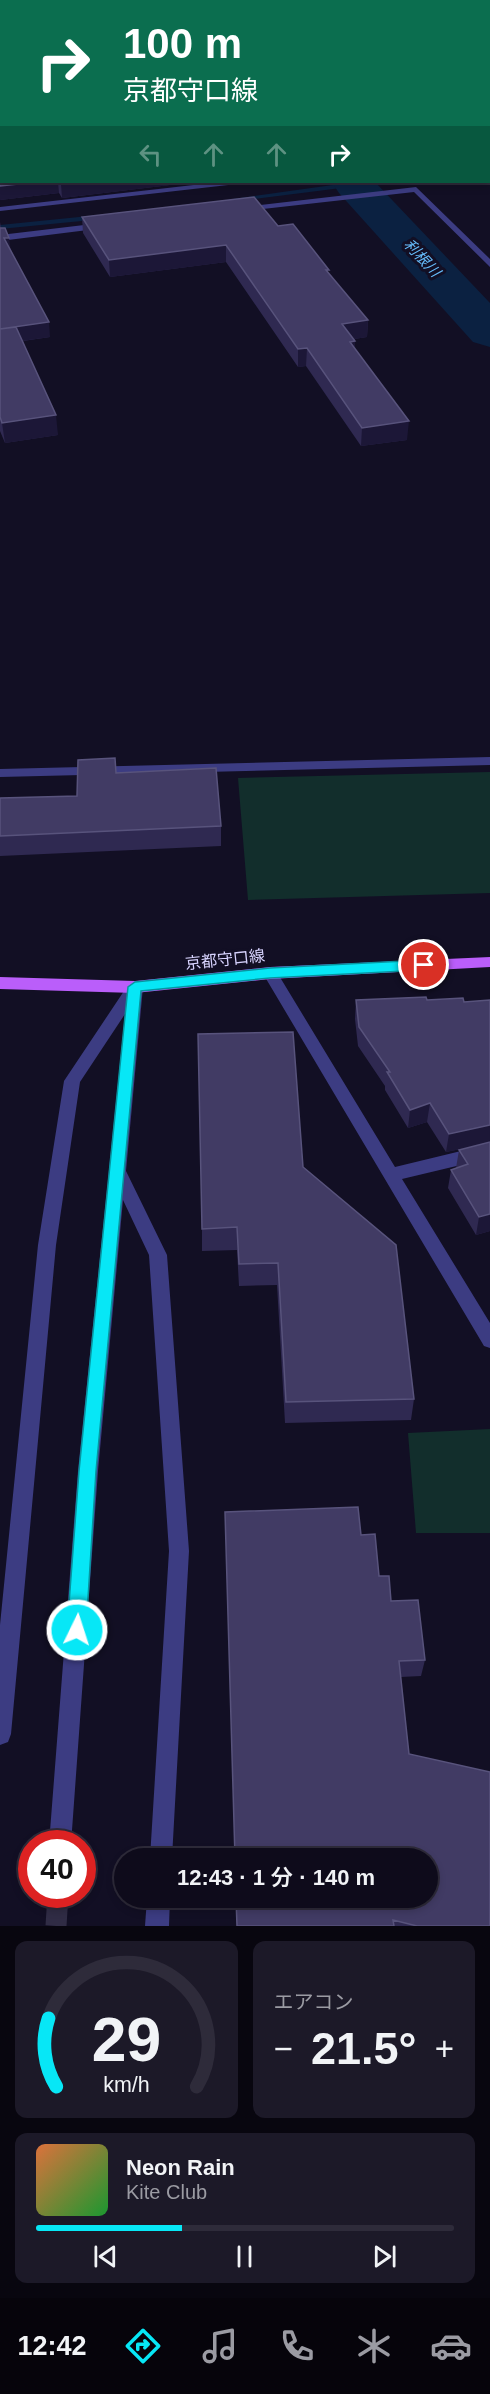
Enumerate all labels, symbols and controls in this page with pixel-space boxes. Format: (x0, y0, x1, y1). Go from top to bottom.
text: 100 m (123, 20, 242, 67)
icon: right (24, 24, 102, 102)
text: 京都守口線 (123, 76, 258, 106)
icon: left (134, 138, 167, 171)
icon: ahead (197, 138, 230, 171)
icon: ahead (260, 138, 293, 171)
icon: right (323, 138, 356, 171)
water label: 利根川 (401, 235, 445, 281)
pin (398, 939, 449, 990)
street label: 京都守口線 (184, 947, 266, 972)
icon: arrive (407, 948, 440, 981)
position arrow (45, 1598, 109, 1662)
speed limit sign: 40 (18, 1830, 96, 1908)
text: 12:43 · 1 分 · 140 m (177, 1865, 375, 1890)
text: エアコン (274, 1991, 354, 2013)
text: 29 (92, 2005, 161, 2074)
text: 21.5° (311, 2023, 417, 2074)
text: − (274, 2030, 293, 2067)
text: + (435, 2030, 454, 2067)
text: km/h (103, 2073, 149, 2097)
text: Neon Rain (126, 2155, 235, 2180)
text: Kite Club (126, 2181, 207, 2203)
icon: previous (89, 2240, 122, 2273)
icon: pause (228, 2240, 261, 2273)
icon: next (368, 2240, 401, 2273)
icon: directions (122, 2325, 164, 2367)
icon: music (199, 2325, 241, 2367)
icon: phone (276, 2325, 318, 2367)
icon: climate (353, 2325, 395, 2367)
icon: car (430, 2325, 472, 2367)
text: 12:42 (18, 2331, 87, 2361)

